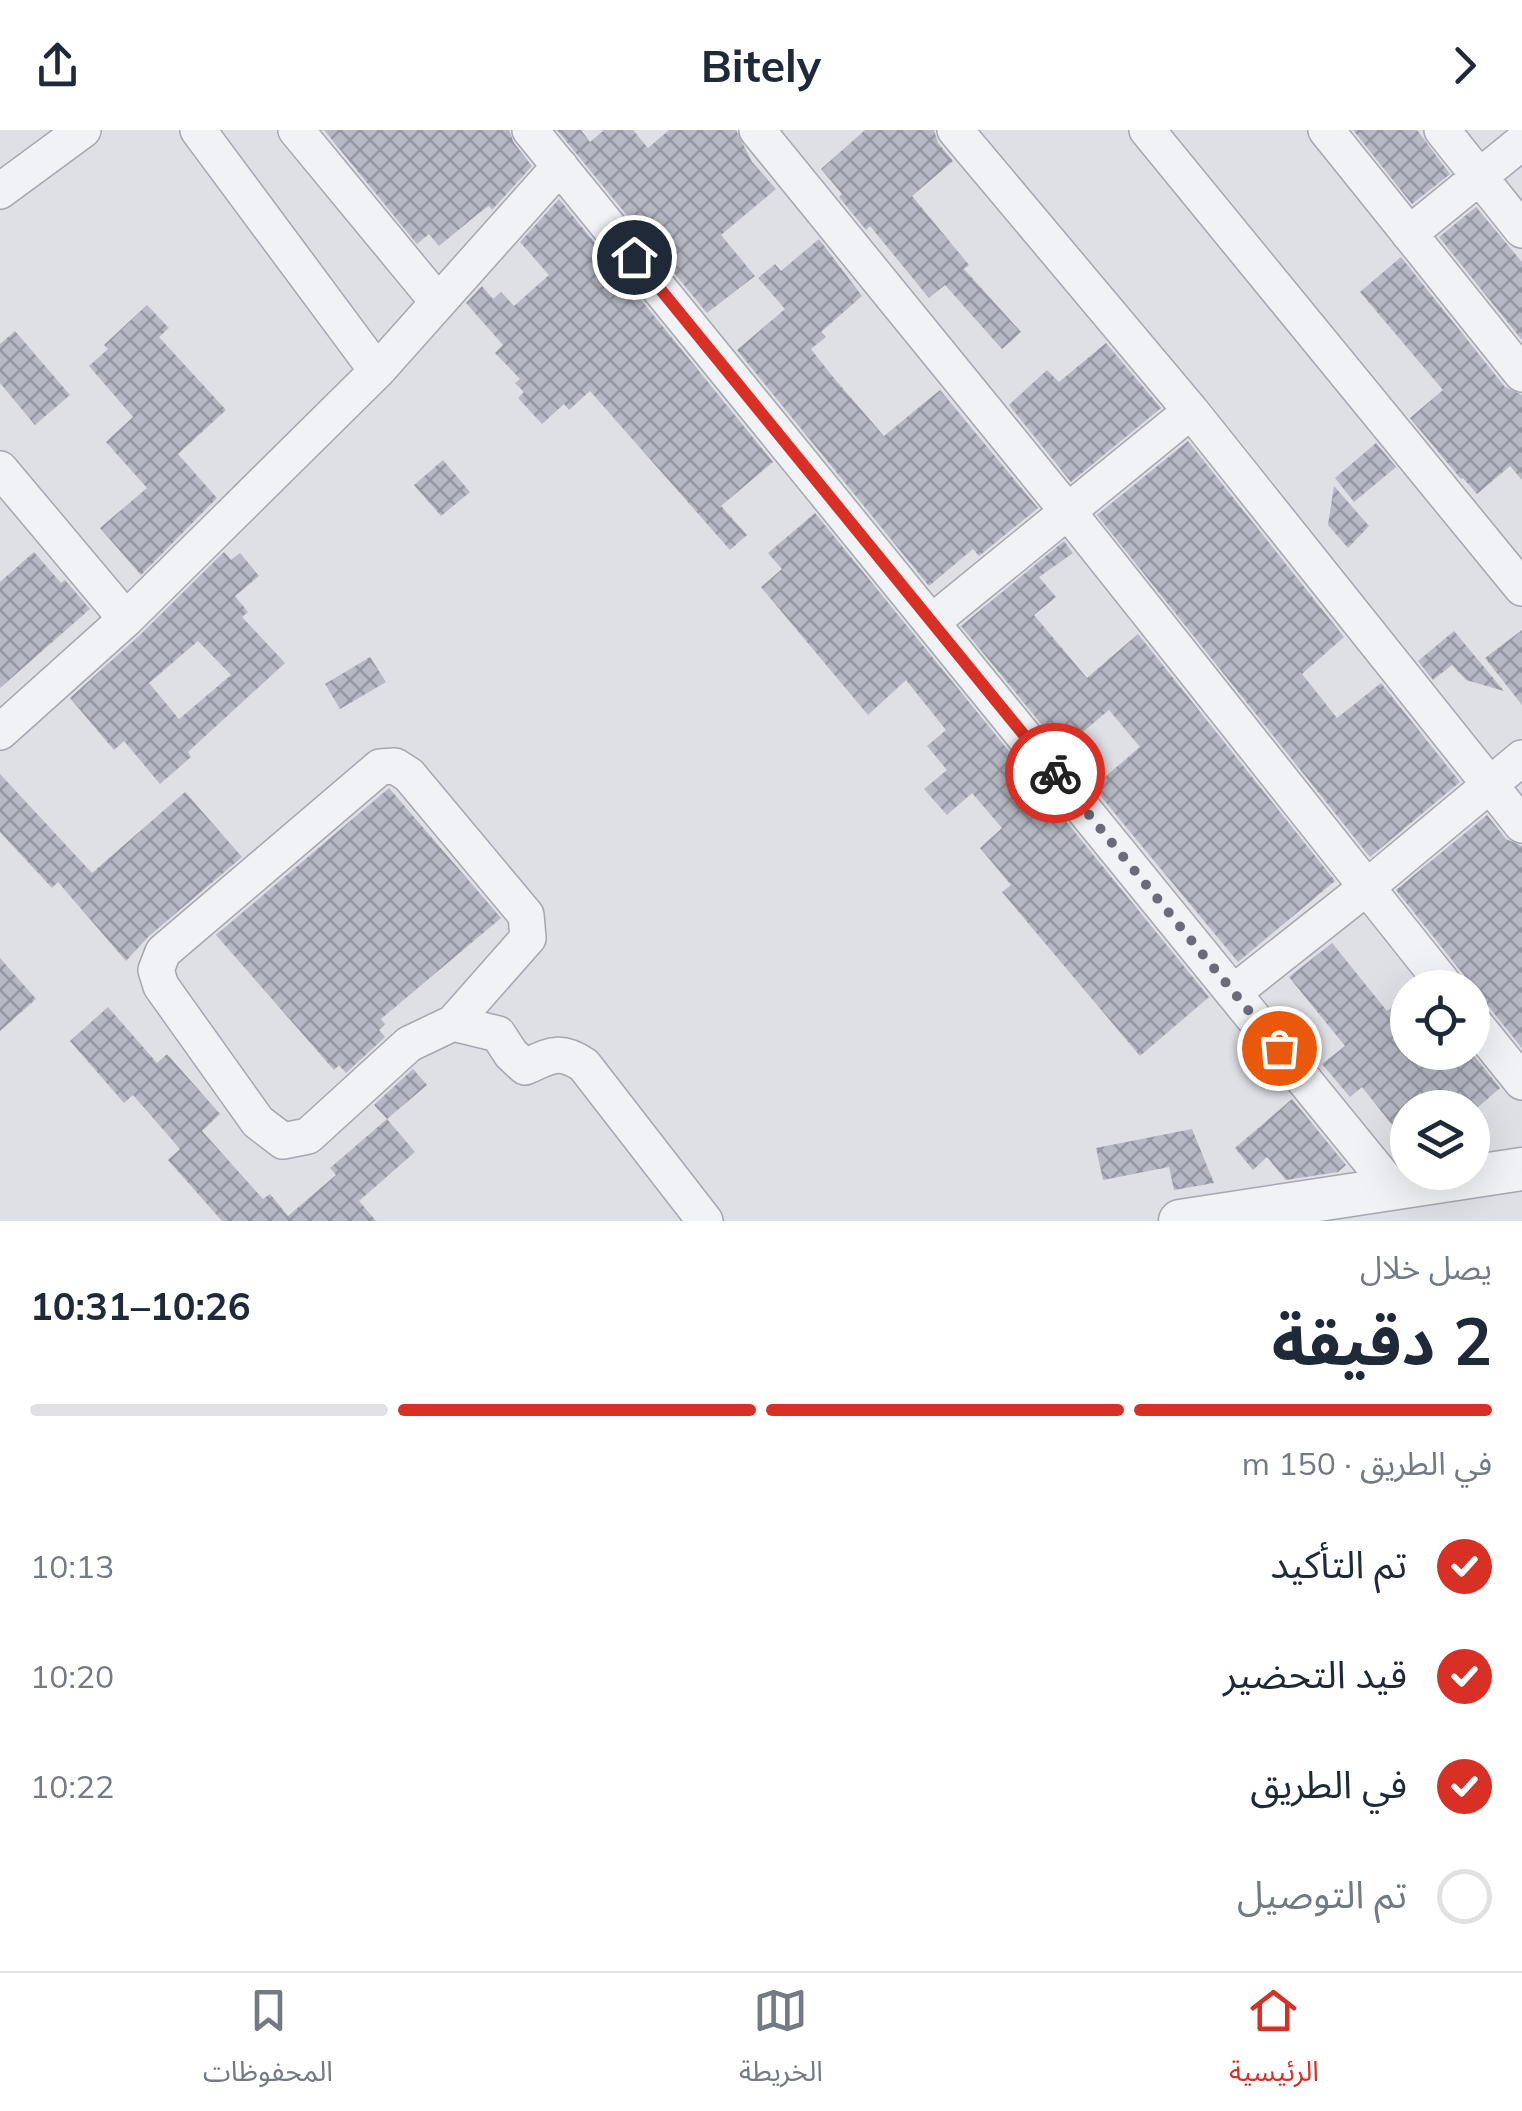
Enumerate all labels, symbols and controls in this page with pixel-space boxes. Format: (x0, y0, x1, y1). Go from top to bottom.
text: Bitely (701, 37, 821, 93)
icon: share (30, 38, 85, 93)
icon: forward (1437, 38, 1492, 93)
pin (592, 215, 677, 300)
icon: home (607, 230, 662, 285)
courier (1005, 723, 1105, 823)
icon: bike (1028, 746, 1083, 801)
map controls (1390, 970, 1490, 1190)
button: locate (1390, 970, 1490, 1070)
pin (1237, 1006, 1322, 1091)
icon: bag (1252, 1021, 1307, 1076)
button: layers (1390, 1090, 1490, 1190)
text: يصل خلال (1360, 1247, 1492, 1287)
text: 10:26–10:31 (30, 1282, 250, 1330)
text: 2 دقيقة (1272, 1300, 1492, 1381)
text: في الطريق · 150 m (1242, 1443, 1492, 1483)
icon: check (1437, 1539, 1492, 1594)
text: تم التأكيد (1270, 1540, 1407, 1588)
text: 10:13 (30, 1546, 114, 1586)
icon: check (1437, 1649, 1492, 1704)
text: قيد التحضير (1223, 1650, 1407, 1698)
text: 10:20 (30, 1656, 114, 1696)
icon: check (1437, 1759, 1492, 1814)
text: في الطريق (1250, 1760, 1407, 1808)
text: 10:22 (30, 1766, 114, 1806)
text: تم التوصيل (1237, 1870, 1407, 1918)
tab: المحفوظات (203, 1983, 333, 2102)
tab: الخريطة (739, 1983, 823, 2102)
tab: الرئيسية (1229, 1983, 1319, 2102)

